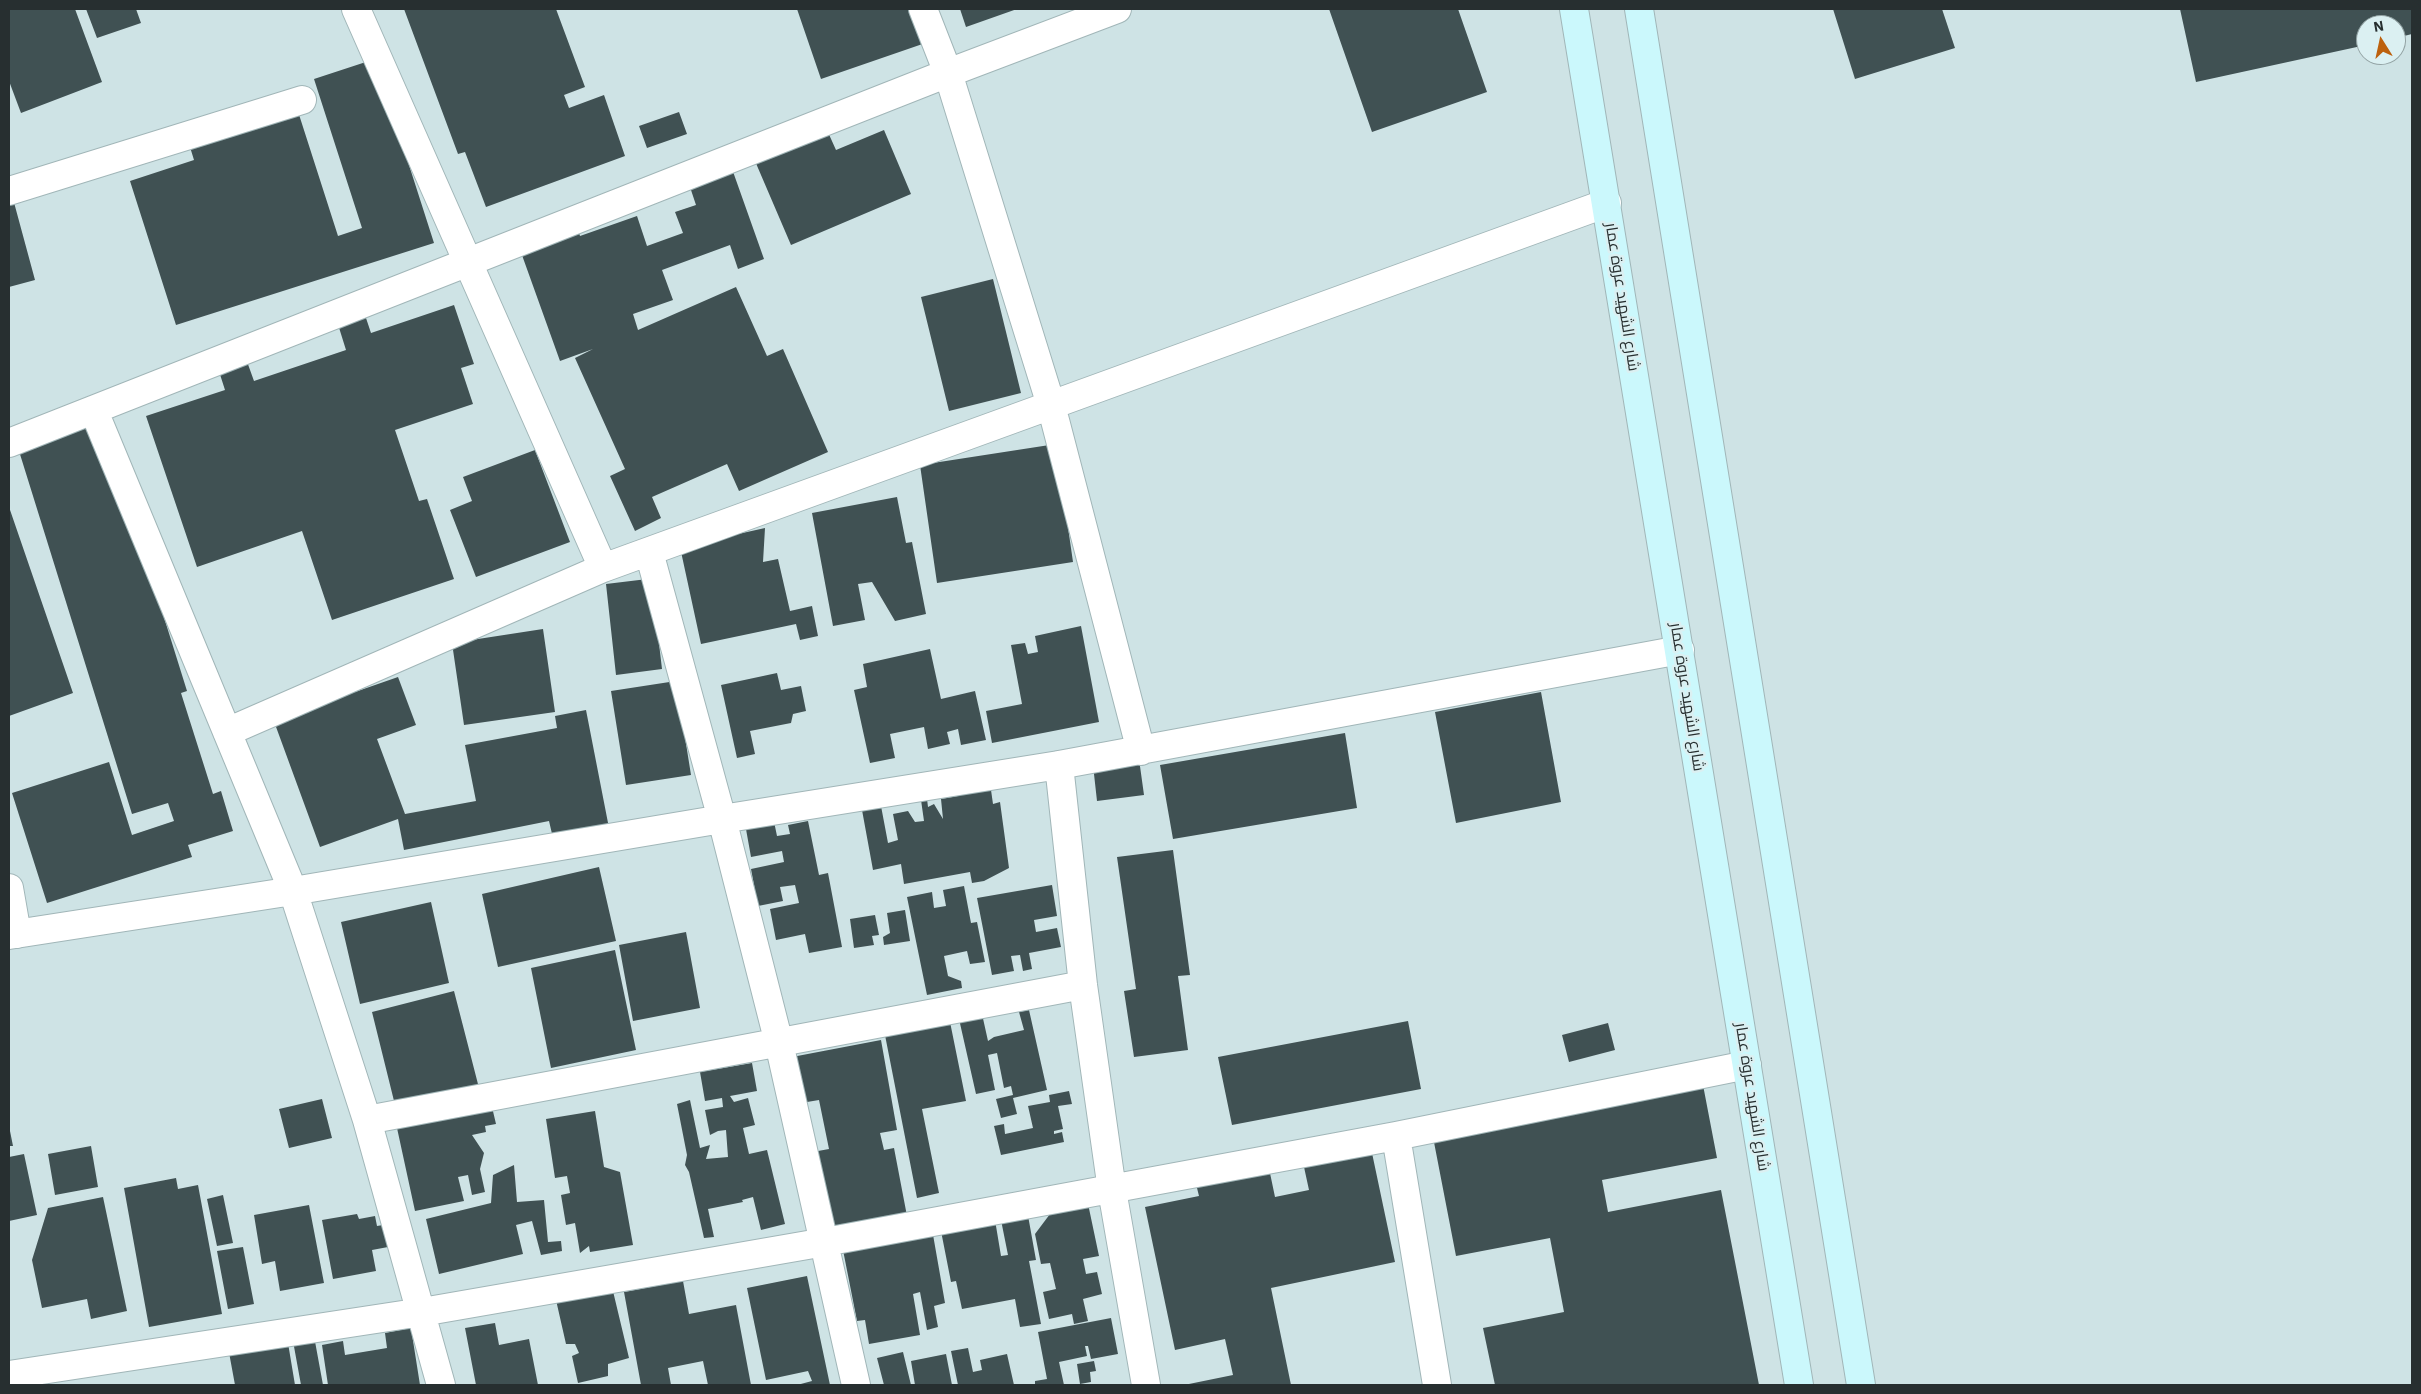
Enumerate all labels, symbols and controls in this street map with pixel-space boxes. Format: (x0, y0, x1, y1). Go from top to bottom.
north arrow (2356, 15, 2406, 65)
text: N (2372, 16, 2385, 36)
street label: شارع الشهيد عروة عمار (1601, 221, 1643, 373)
street label: شارع الشهيد عروة عمار (1666, 621, 1708, 773)
street label: شارع الشهيد عروة عمار (1731, 1021, 1773, 1173)

